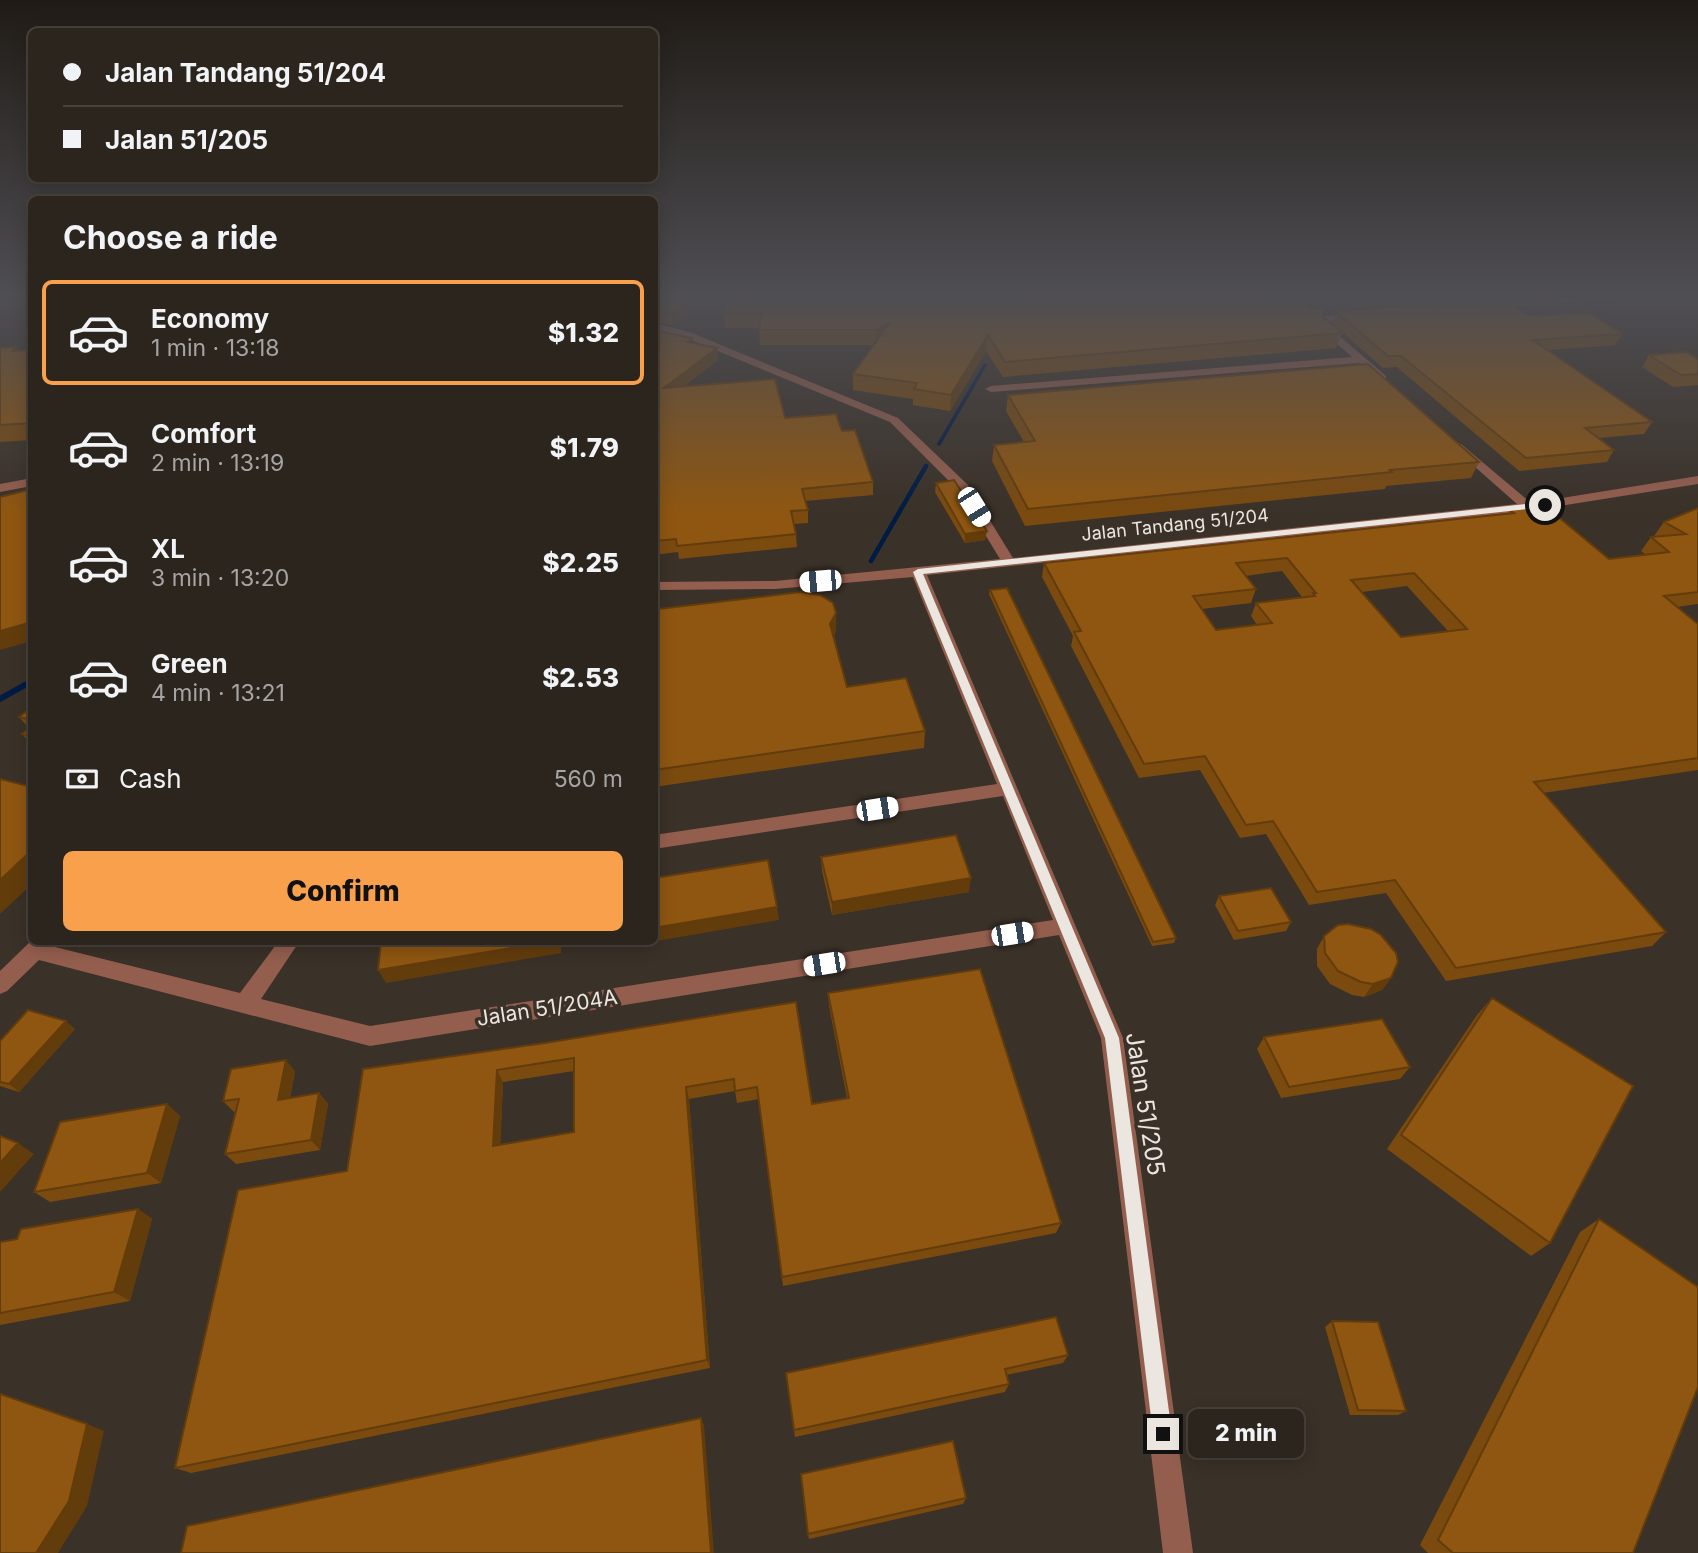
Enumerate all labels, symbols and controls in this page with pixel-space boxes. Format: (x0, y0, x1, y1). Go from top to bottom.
text: Jalan Tandang 51/204 (105, 57, 386, 88)
text: Jalan 51/205 (105, 124, 268, 155)
text: Choose a ride (63, 218, 278, 257)
icon: car (67, 301, 130, 364)
text: Economy (151, 303, 269, 334)
text: $1.32 (548, 317, 619, 348)
text: 1 min · 13:18 (151, 334, 279, 362)
icon: car (67, 416, 130, 479)
text: Comfort (151, 418, 256, 449)
text: $1.79 (550, 432, 619, 463)
text: 2 min · 13:19 (151, 449, 284, 477)
car (954, 484, 995, 530)
route start (1529, 489, 1561, 521)
street label: Jalan Tandang 51/204 (1080, 504, 1270, 545)
icon: car (67, 531, 130, 594)
text: XL (151, 533, 185, 564)
text: $2.25 (543, 547, 619, 578)
text: 3 min · 13:20 (151, 564, 289, 592)
car (799, 569, 842, 593)
icon: car (67, 646, 130, 709)
text: Green (151, 648, 228, 679)
text: $2.53 (542, 662, 619, 693)
text: 4 min · 13:21 (151, 679, 285, 707)
icon: cash (63, 760, 101, 798)
text: Cash (119, 763, 182, 794)
text: 560 m (554, 765, 623, 793)
car (855, 795, 900, 823)
button: Confirm (63, 851, 623, 931)
car (990, 920, 1035, 948)
car (802, 950, 847, 978)
street label: Jalan 51/204A (475, 984, 619, 1031)
street label: Jalan 51/205 (1120, 1030, 1171, 1178)
callout: 2 min (1188, 1410, 1303, 1458)
route end (1147, 1418, 1179, 1450)
text: 2 min (1215, 1419, 1277, 1447)

